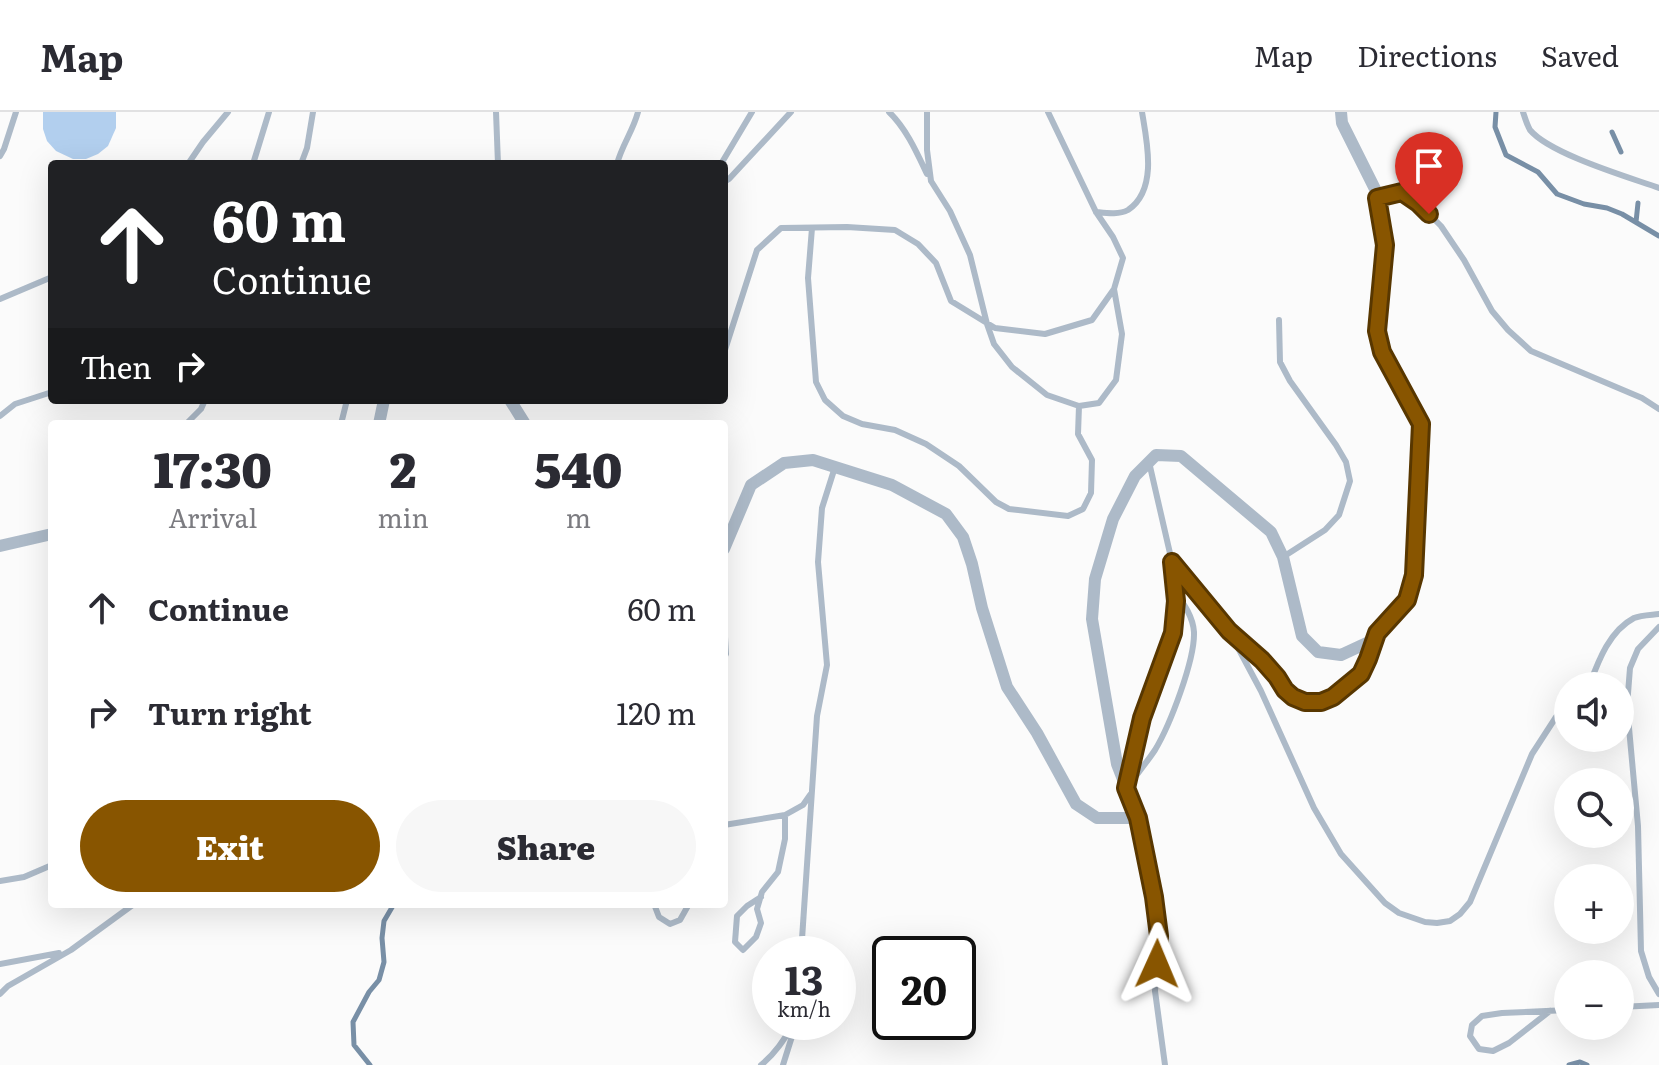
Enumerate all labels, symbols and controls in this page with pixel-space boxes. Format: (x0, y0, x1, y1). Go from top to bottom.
text: Map (40, 27, 124, 84)
text: Map (1254, 34, 1313, 76)
text: Directions (1357, 34, 1497, 76)
text: Saved (1541, 34, 1619, 76)
pin (1395, 132, 1463, 214)
icon: arrive (1407, 144, 1451, 188)
text: 60 m (212, 176, 346, 259)
icon: ahead (80, 192, 184, 296)
text: Continue (212, 252, 372, 305)
text: Then (80, 344, 152, 388)
icon: right (168, 344, 212, 388)
text: 17:30 (154, 432, 272, 503)
text: 2 (390, 432, 416, 503)
text: 540 (534, 432, 622, 503)
text: Arrival (168, 497, 257, 536)
text: min (378, 497, 429, 536)
text: m (566, 497, 591, 536)
icon: ahead (80, 586, 124, 630)
text: Continue (148, 586, 289, 630)
text: 60 m (627, 586, 696, 630)
map controls (1554, 672, 1634, 1040)
button: sound (1554, 672, 1634, 752)
icon: right (80, 690, 124, 734)
text: Turn right (148, 690, 312, 734)
text: 120 m (616, 690, 696, 734)
button: search (1554, 768, 1634, 848)
button: Exit (80, 800, 380, 892)
button: Share (396, 800, 696, 892)
button: + (1554, 864, 1634, 944)
position arrow (1115, 922, 1199, 1006)
speed limit sign: 20 (872, 936, 976, 1040)
text: 13 (785, 948, 823, 1007)
button: − (1554, 960, 1634, 1040)
text: km/h (777, 993, 831, 1023)

